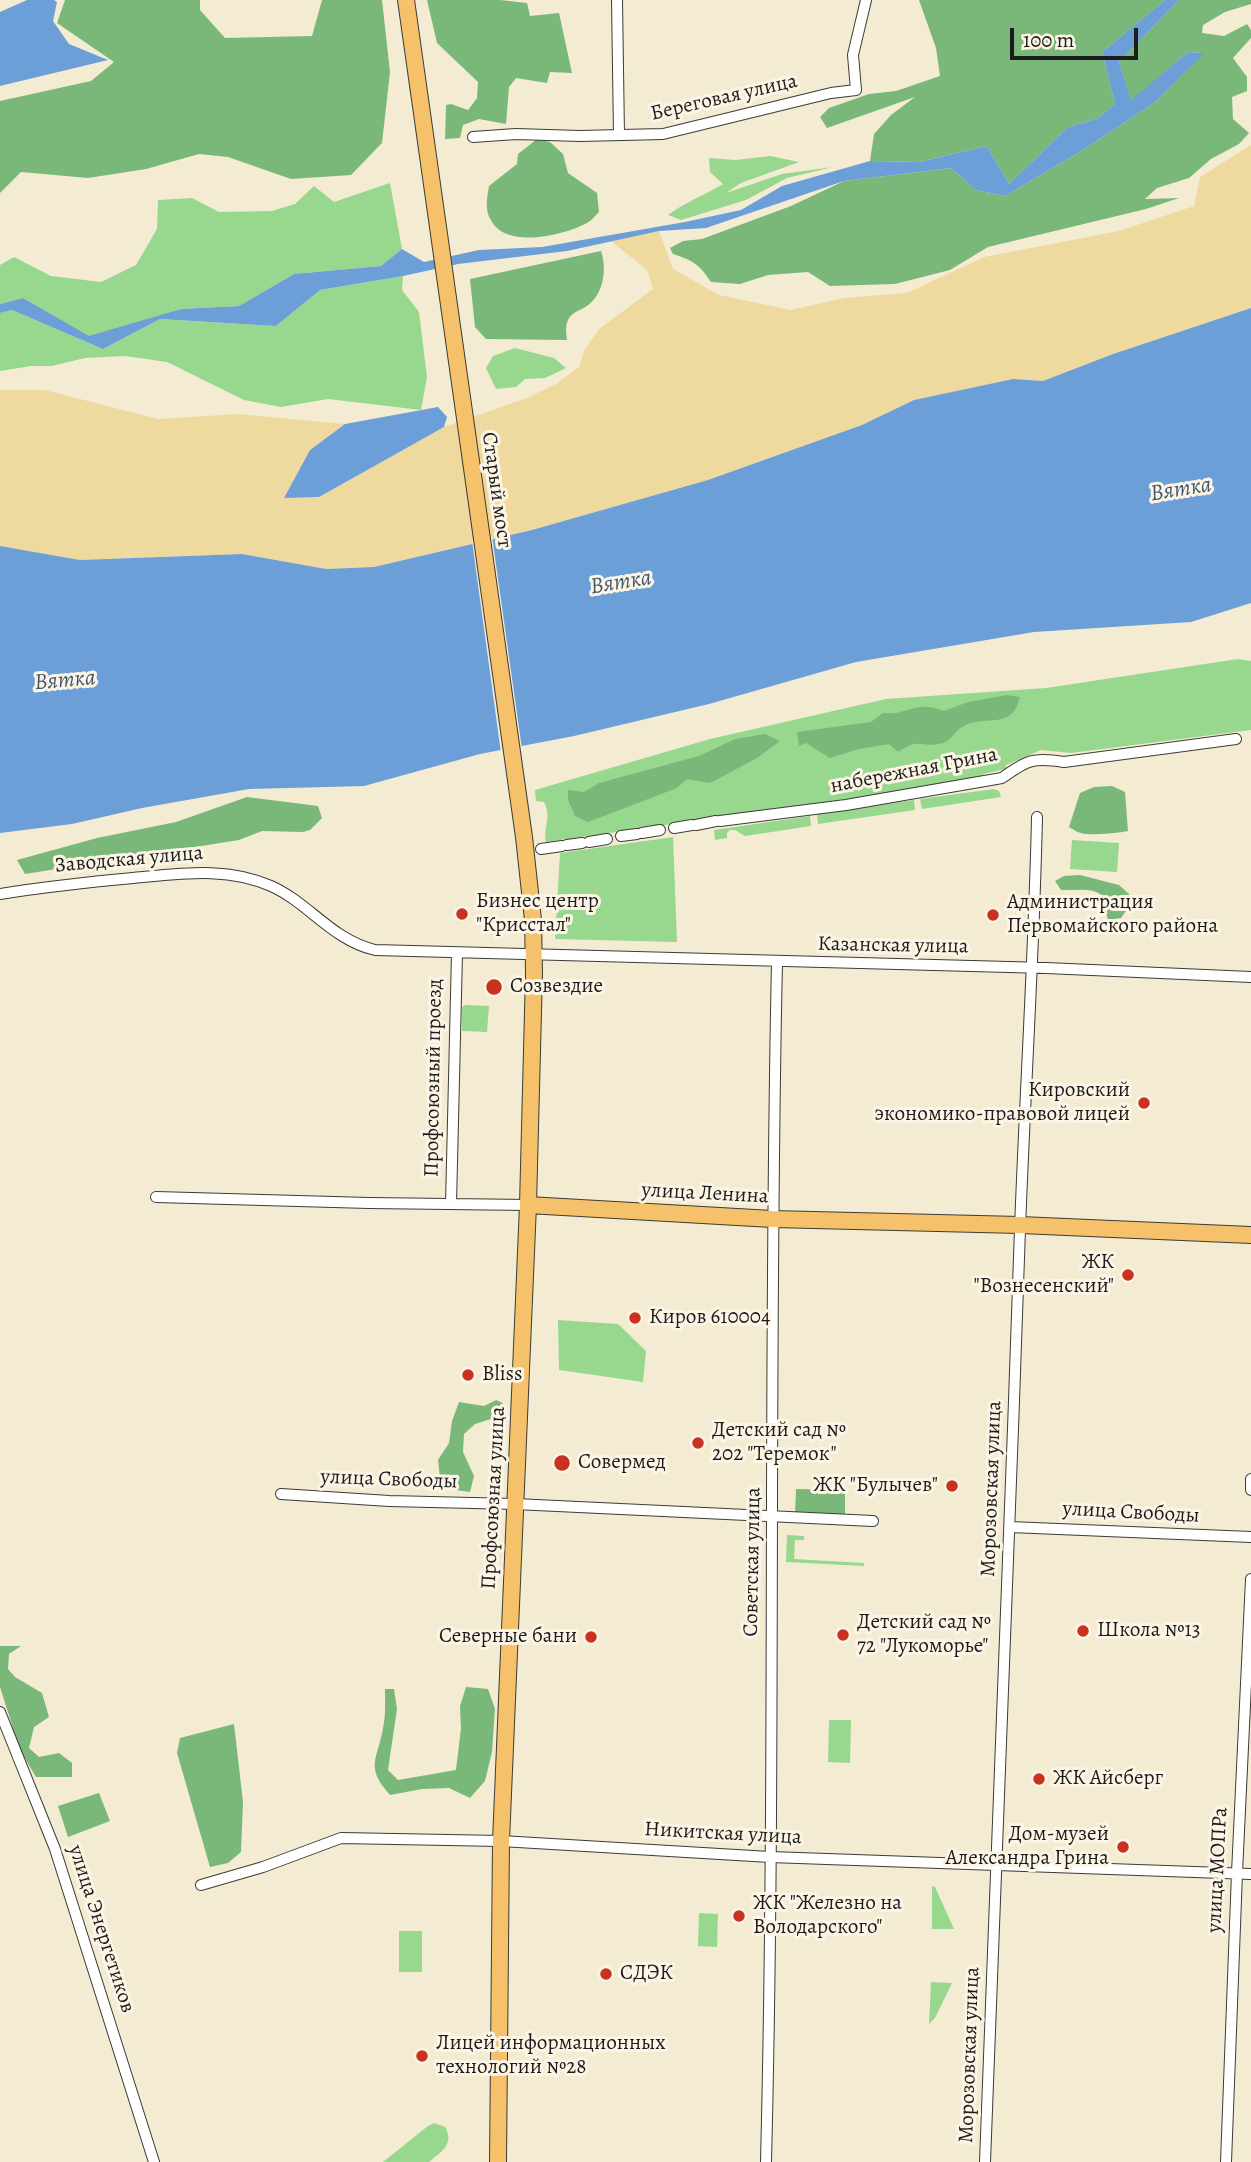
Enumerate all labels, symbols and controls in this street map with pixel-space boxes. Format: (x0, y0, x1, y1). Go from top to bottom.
scale bar (1013, 14, 1141, 58)
text: 100 m (1023, 26, 1074, 54)
street label: Береговая улица (648, 69, 800, 127)
street label: Старый мост (475, 430, 517, 550)
water label: Вятка (1149, 472, 1213, 508)
water label: Вятка (589, 565, 653, 601)
water label: Вятка (33, 665, 97, 697)
street label: набережная Грина (828, 742, 1000, 800)
street label: Заводская улица (54, 841, 204, 879)
place label: Бизнес центр "Крисстал" (476, 889, 599, 939)
place label: Администрация Первомайского района (1007, 890, 1218, 940)
marker: Бизнес центр "Крисстал" (454, 906, 470, 922)
marker: Администрация Первомайского района (985, 907, 1001, 923)
street label: Казанская улица (817, 932, 969, 960)
place label: Созвездие (510, 974, 603, 1000)
marker: Созвездие (484, 977, 504, 997)
street label: Профсоюзный проезд (420, 979, 448, 1177)
place label: Кировский экономико-правовой лицей (874, 1078, 1130, 1128)
marker: Кировский экономико-правовой лицей (1136, 1095, 1152, 1111)
street label: улица Ленина (641, 1178, 769, 1210)
place label: ЖК "Вознесенский" (974, 1250, 1114, 1300)
marker: ЖК "Вознесенский" (1120, 1267, 1136, 1283)
place label: Киров 610004 (649, 1305, 770, 1331)
marker: Киров 610004 (627, 1310, 643, 1326)
place label: Bliss (482, 1362, 522, 1388)
marker: Bliss (460, 1367, 476, 1383)
street label: Морозовская улица (976, 1400, 1008, 1578)
street label: Профсоюзная улица (477, 1406, 511, 1590)
place label: Детский сад № 202 "Теремок" (712, 1418, 846, 1468)
marker: Детский сад № 202 "Теремок" (690, 1435, 706, 1451)
place label: Совермед (578, 1450, 666, 1476)
marker: Совермед (552, 1453, 572, 1473)
street label: улица Свободы (320, 1465, 458, 1495)
place label: ЖК "Булычев" (813, 1473, 938, 1499)
marker: ЖК "Булычев" (944, 1478, 960, 1494)
street label: Советская улица (739, 1487, 767, 1637)
street label: улица Свободы (1062, 1497, 1200, 1529)
place label: Детский сад № 72 "Лукоморье" (857, 1610, 991, 1660)
place label: Школа №13 (1097, 1618, 1200, 1644)
marker: Школа №13 (1075, 1623, 1091, 1639)
place label: Северные бани (439, 1624, 577, 1650)
marker: Детский сад № 72 "Лукоморье" (835, 1627, 851, 1643)
marker: Северные бани (583, 1629, 599, 1645)
place label: ЖК Айсберг (1053, 1766, 1163, 1792)
marker: ЖК Айсберг (1031, 1771, 1047, 1787)
street label: улица МОПРа (1202, 1807, 1234, 1933)
street label: Никитская улица (644, 1817, 802, 1851)
place label: Дом-музей Александра Грина (945, 1822, 1109, 1872)
marker: Дом-музей Александра Грина (1115, 1839, 1131, 1855)
street label: улица Энергетиков (62, 1842, 140, 2016)
place label: ЖК "Железно на Володарского" (753, 1891, 902, 1941)
marker: ЖК "Железно на Володарского" (731, 1908, 747, 1924)
place label: СДЭК (620, 1961, 673, 1987)
marker: СДЭК (598, 1966, 614, 1982)
street label: Морозовская улица (954, 1966, 986, 2144)
place label: Лицей информационных технологий №28 (436, 2031, 666, 2081)
marker: Лицей информационных технологий №28 (414, 2048, 430, 2064)

